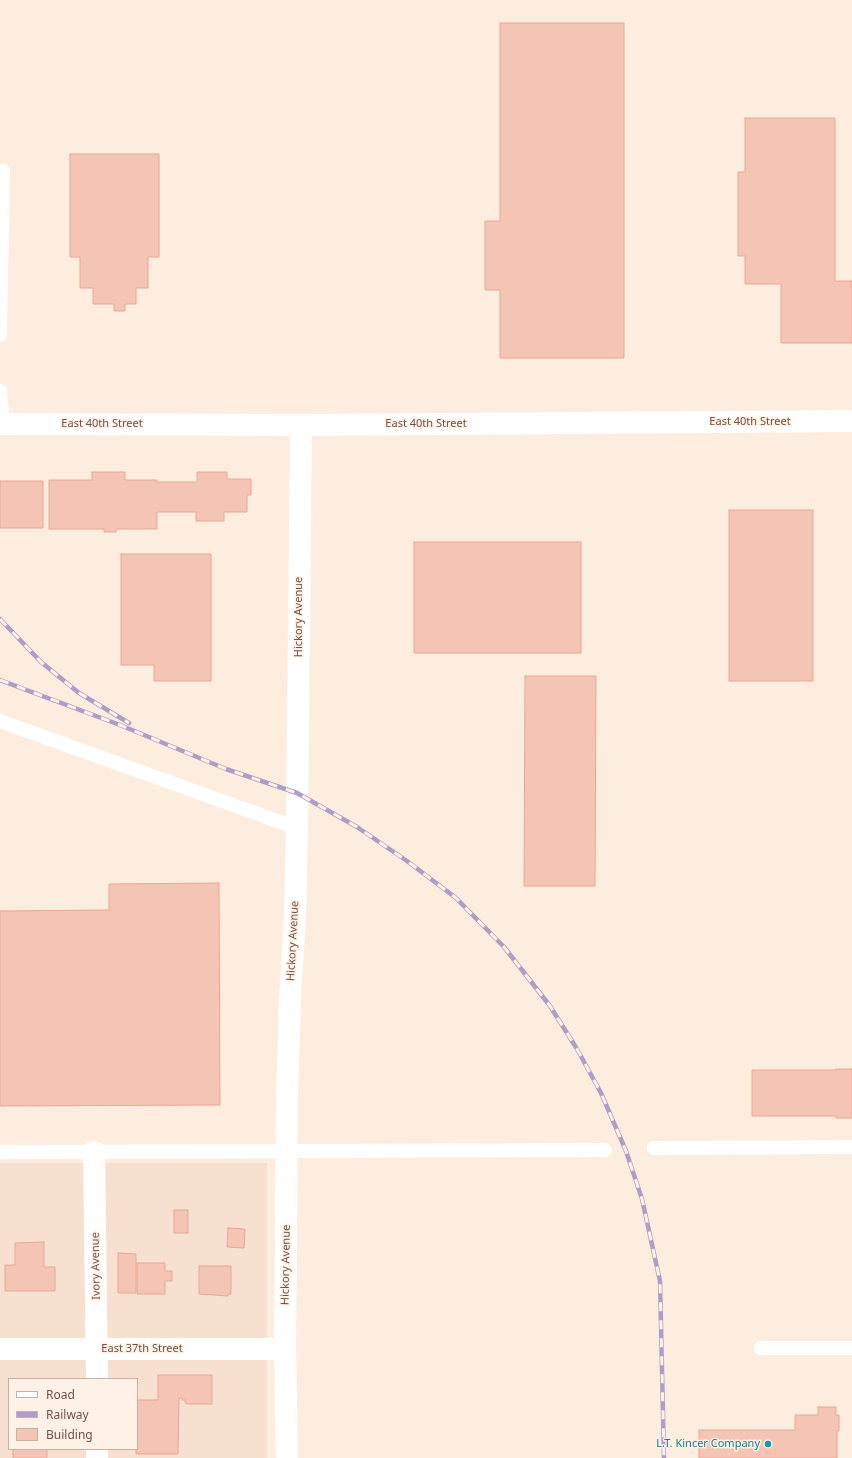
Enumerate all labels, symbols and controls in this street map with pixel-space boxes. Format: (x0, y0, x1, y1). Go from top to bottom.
street label: East 40th Street (709, 415, 791, 429)
street label: East 40th Street (61, 417, 143, 431)
street label: East 40th Street (385, 417, 467, 431)
street label: Hickory Avenue (292, 577, 306, 657)
street label: Hickory Avenue (284, 900, 302, 982)
street label: Hickory Avenue (279, 1225, 293, 1305)
street label: Ivory Avenue (89, 1232, 103, 1300)
street label: East 37th Street (101, 1342, 183, 1356)
legend (8, 1378, 138, 1450)
text: Road (46, 1386, 75, 1403)
text: Railway (46, 1406, 89, 1423)
text: Building (46, 1426, 93, 1443)
place label: L.T. Kincer Company (656, 1437, 760, 1451)
marker: L.T. Kincer Company (763, 1439, 773, 1449)

